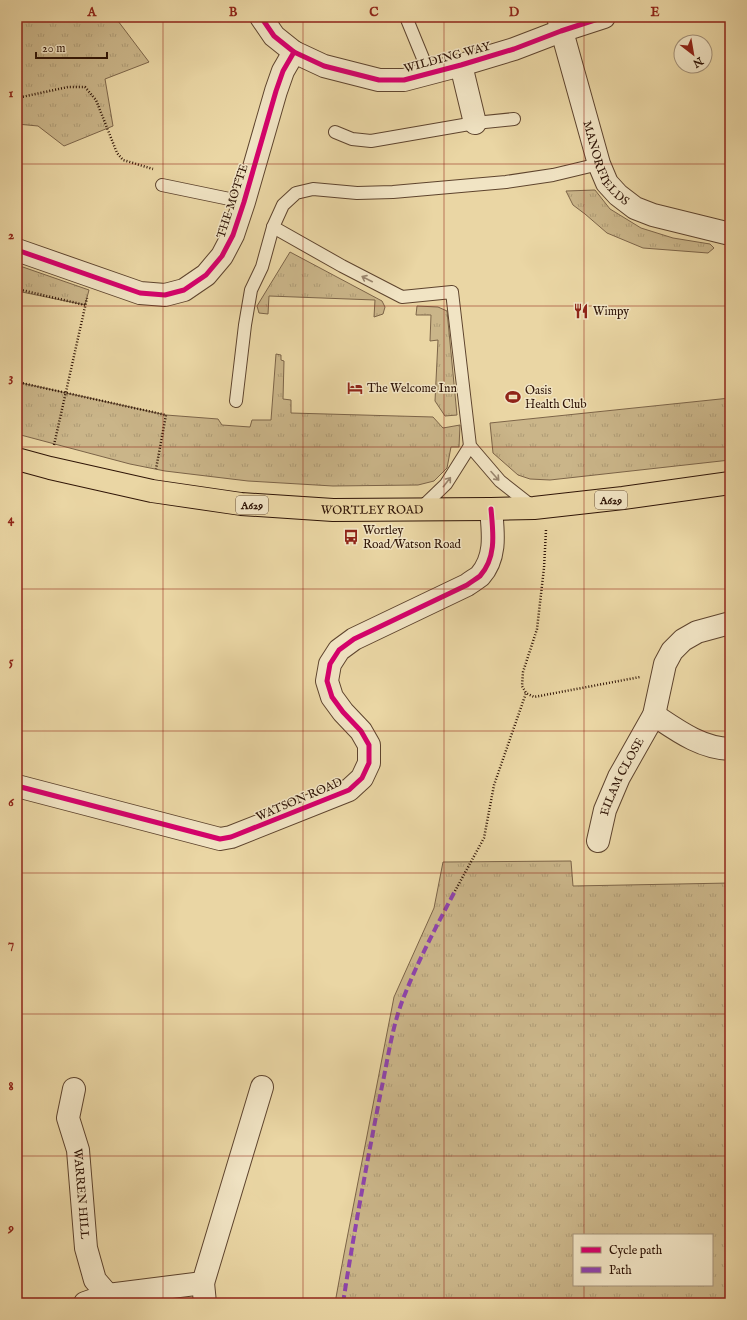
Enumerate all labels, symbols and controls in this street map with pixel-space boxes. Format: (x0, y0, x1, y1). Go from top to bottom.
text: A (87, 4, 98, 21)
text: B (229, 4, 238, 21)
text: C (369, 4, 379, 21)
text: D (509, 4, 520, 21)
text: E (650, 4, 660, 21)
scale bar (36, 34, 107, 60)
north arrow (673, 34, 713, 74)
street label: WILDING WAY (402, 38, 493, 76)
text: 20 m (42, 41, 65, 56)
text: N (690, 53, 706, 70)
text: 1 (9, 85, 14, 102)
street label: MANORFIELDS (579, 119, 632, 209)
street label: THE MOTTE (213, 162, 252, 240)
text: 2 (8, 227, 14, 244)
one-way arrow (362, 275, 374, 282)
restaurant icon: Wimpy (572, 302, 590, 320)
place label: Wimpy (593, 304, 629, 320)
text: 3 (9, 369, 14, 386)
hotel icon: The Welcome Inn (346, 379, 364, 397)
place label: The Welcome Inn (367, 381, 457, 396)
place label: Oasis Health Club (525, 383, 587, 412)
sports icon: Oasis Health Club (504, 388, 522, 406)
one-way arrow (491, 470, 500, 481)
one-way arrow (442, 477, 451, 488)
road number: A629 (595, 491, 627, 509)
road number: A629 (236, 496, 268, 514)
street label: WORTLEY ROAD (320, 502, 424, 518)
text: 4 (8, 511, 15, 528)
place label: Wortley Road/Watson Road (363, 523, 462, 552)
bus stop icon: Wortley Road/Watson Road (342, 528, 360, 546)
text: 5 (9, 653, 14, 670)
street label: EILAM CLOSE (597, 735, 648, 817)
street label: WATSON ROAD (254, 774, 345, 824)
text: 6 (8, 794, 14, 811)
text: 7 (8, 936, 14, 953)
text: 8 (8, 1078, 14, 1095)
street label: WARREN HILL (70, 1148, 92, 1240)
text: 9 (7, 1220, 14, 1237)
legend (573, 1234, 713, 1286)
text: Cycle path (609, 1243, 663, 1259)
text: Path (609, 1263, 632, 1278)

